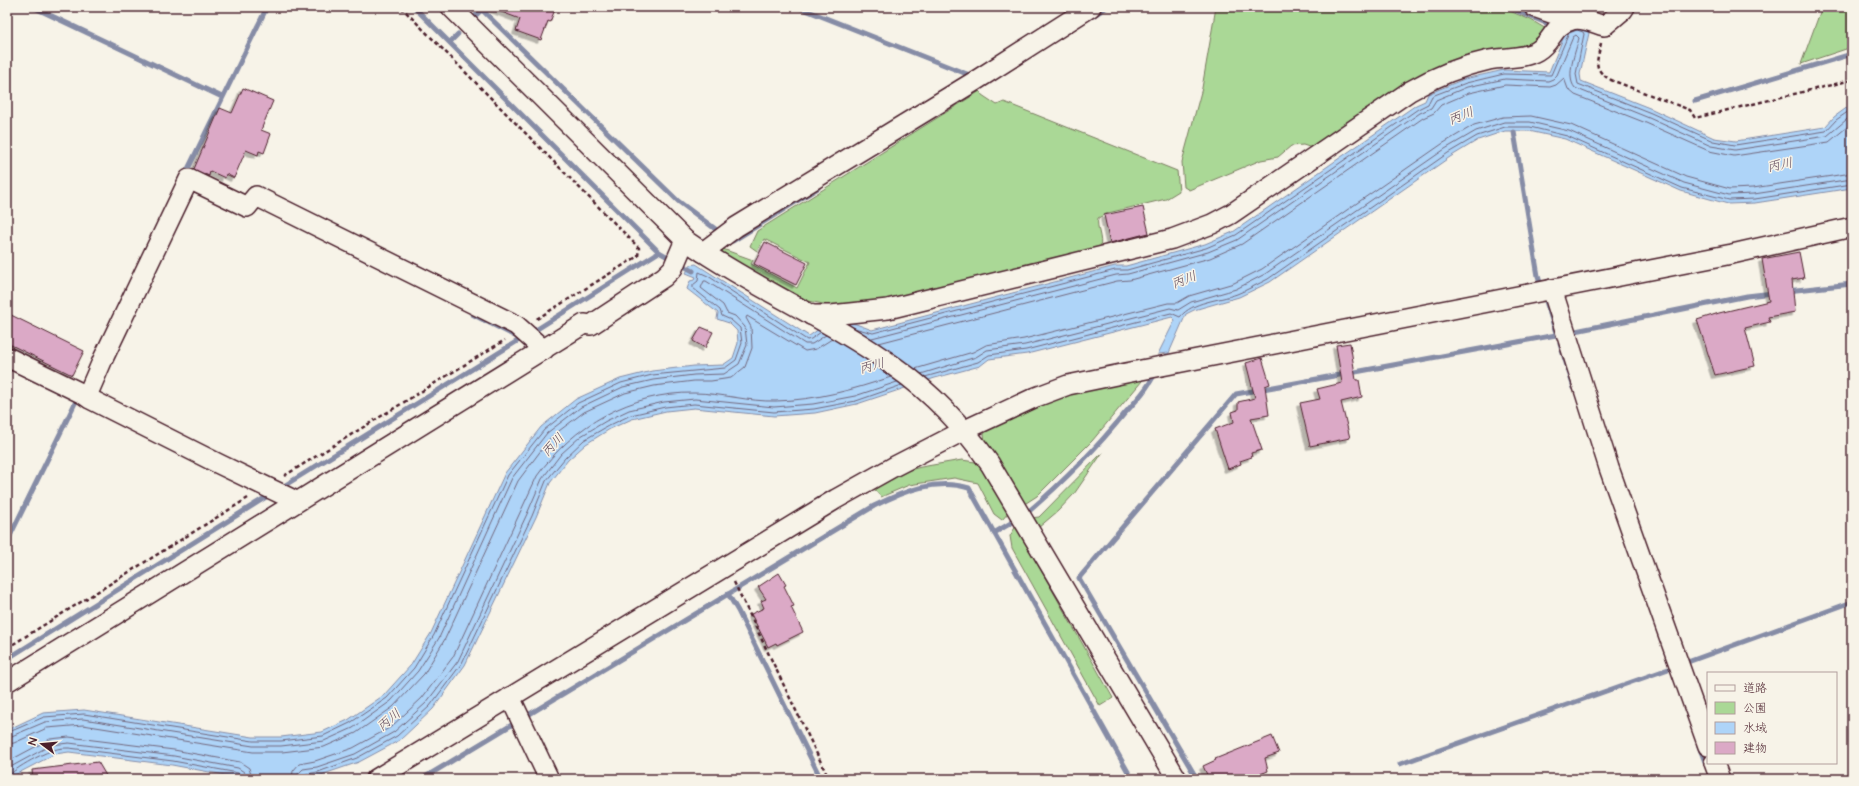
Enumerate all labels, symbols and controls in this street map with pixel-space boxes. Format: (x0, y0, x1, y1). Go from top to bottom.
water label: 丙川 (1446, 103, 1476, 129)
water label: 丙川 (1765, 153, 1795, 177)
water label: 丙川 (1169, 267, 1199, 293)
water label: 丙川 (857, 354, 887, 378)
water label: 丙川 (538, 429, 568, 461)
legend (1707, 672, 1837, 764)
text: 道路 (1743, 680, 1767, 697)
text: 公園 (1743, 700, 1767, 717)
water label: 丙川 (373, 705, 405, 735)
text: 水域 (1743, 720, 1767, 737)
north arrow (22, 724, 62, 764)
text: N (25, 736, 41, 747)
text: 建物 (1743, 740, 1767, 757)

